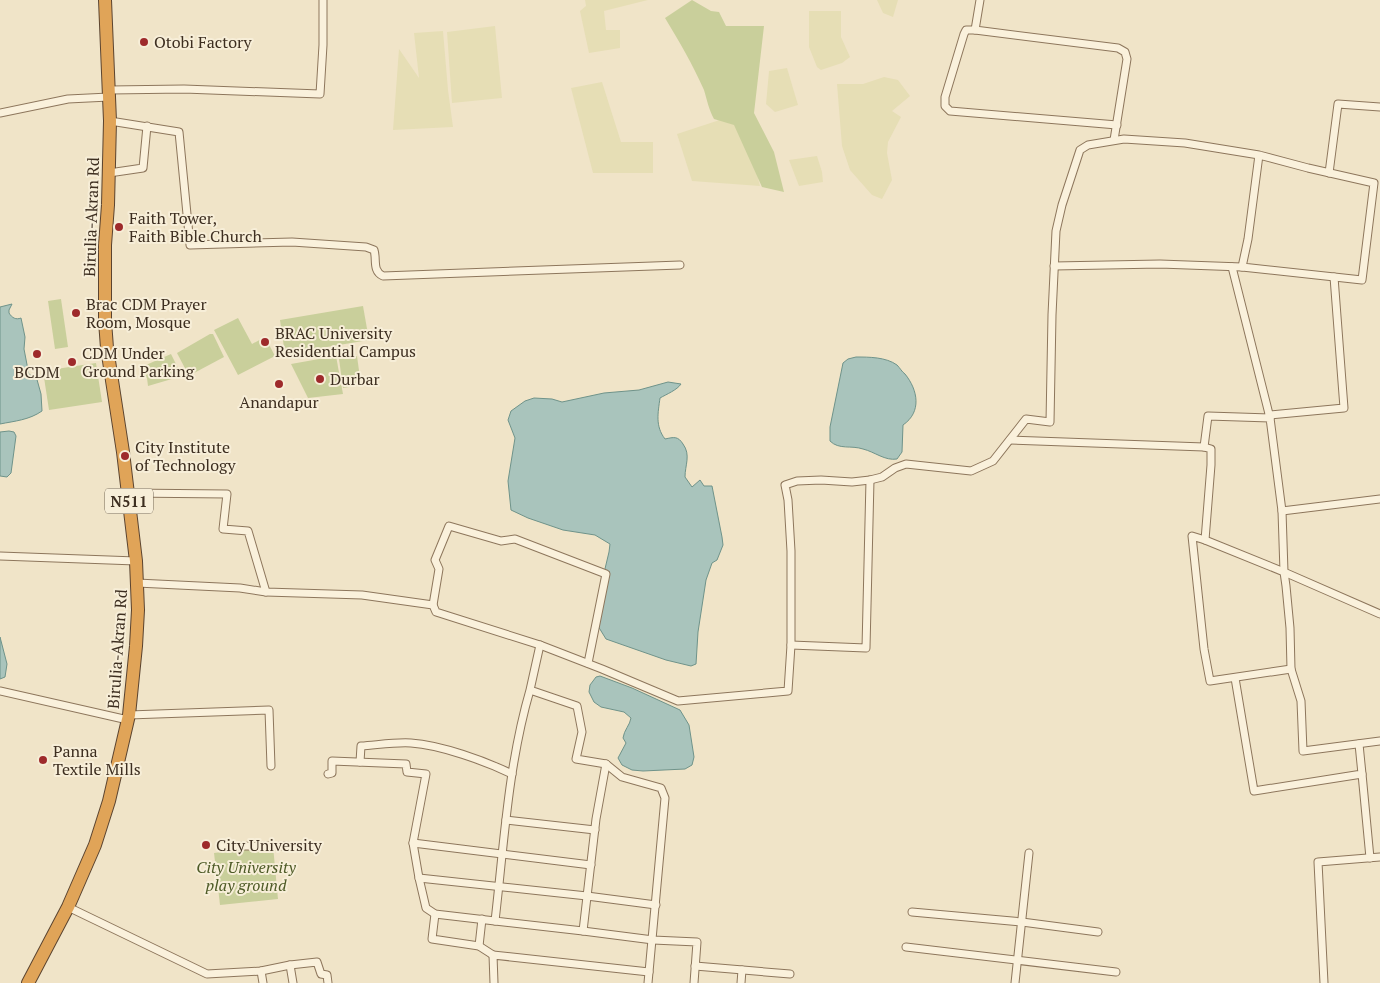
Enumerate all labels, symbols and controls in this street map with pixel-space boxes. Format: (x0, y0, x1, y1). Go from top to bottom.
place label: Otobi Factory (154, 31, 252, 53)
marker: Otobi Factory (138, 36, 150, 48)
street label: Birulia-Akran Rd (78, 157, 104, 277)
place label: Faith Tower, Faith Bible Church (129, 207, 262, 247)
marker: Faith Tower, Faith Bible Church (113, 221, 125, 233)
place label: Brac CDM Prayer Room, Mosque (86, 293, 207, 333)
marker: Brac CDM Prayer Room, Mosque (70, 307, 82, 319)
place label: BRAC University Residential Campus (275, 322, 416, 362)
marker: BRAC University Residential Campus (259, 336, 271, 348)
place label: CDM Under Ground Parking (82, 342, 195, 382)
marker: BCDM (31, 348, 43, 360)
marker: CDM Under Ground Parking (66, 356, 78, 368)
place label: BCDM (14, 361, 60, 383)
place label: Durbar (330, 368, 380, 390)
marker: Durbar (314, 373, 326, 385)
marker: Anandapur (273, 378, 285, 390)
place label: Anandapur (239, 391, 320, 413)
place label: City Institute of Technology (135, 436, 236, 476)
marker: City Institute of Technology (119, 450, 131, 462)
road number: N511 (105, 488, 153, 514)
street label: Birulia-Akran Rd (102, 588, 132, 709)
place label: Panna Textile Mills (53, 740, 141, 780)
marker: Panna Textile Mills (37, 754, 49, 766)
place label: City University (216, 834, 323, 856)
marker: City University (200, 839, 212, 851)
park label: City University play ground (196, 856, 296, 896)

